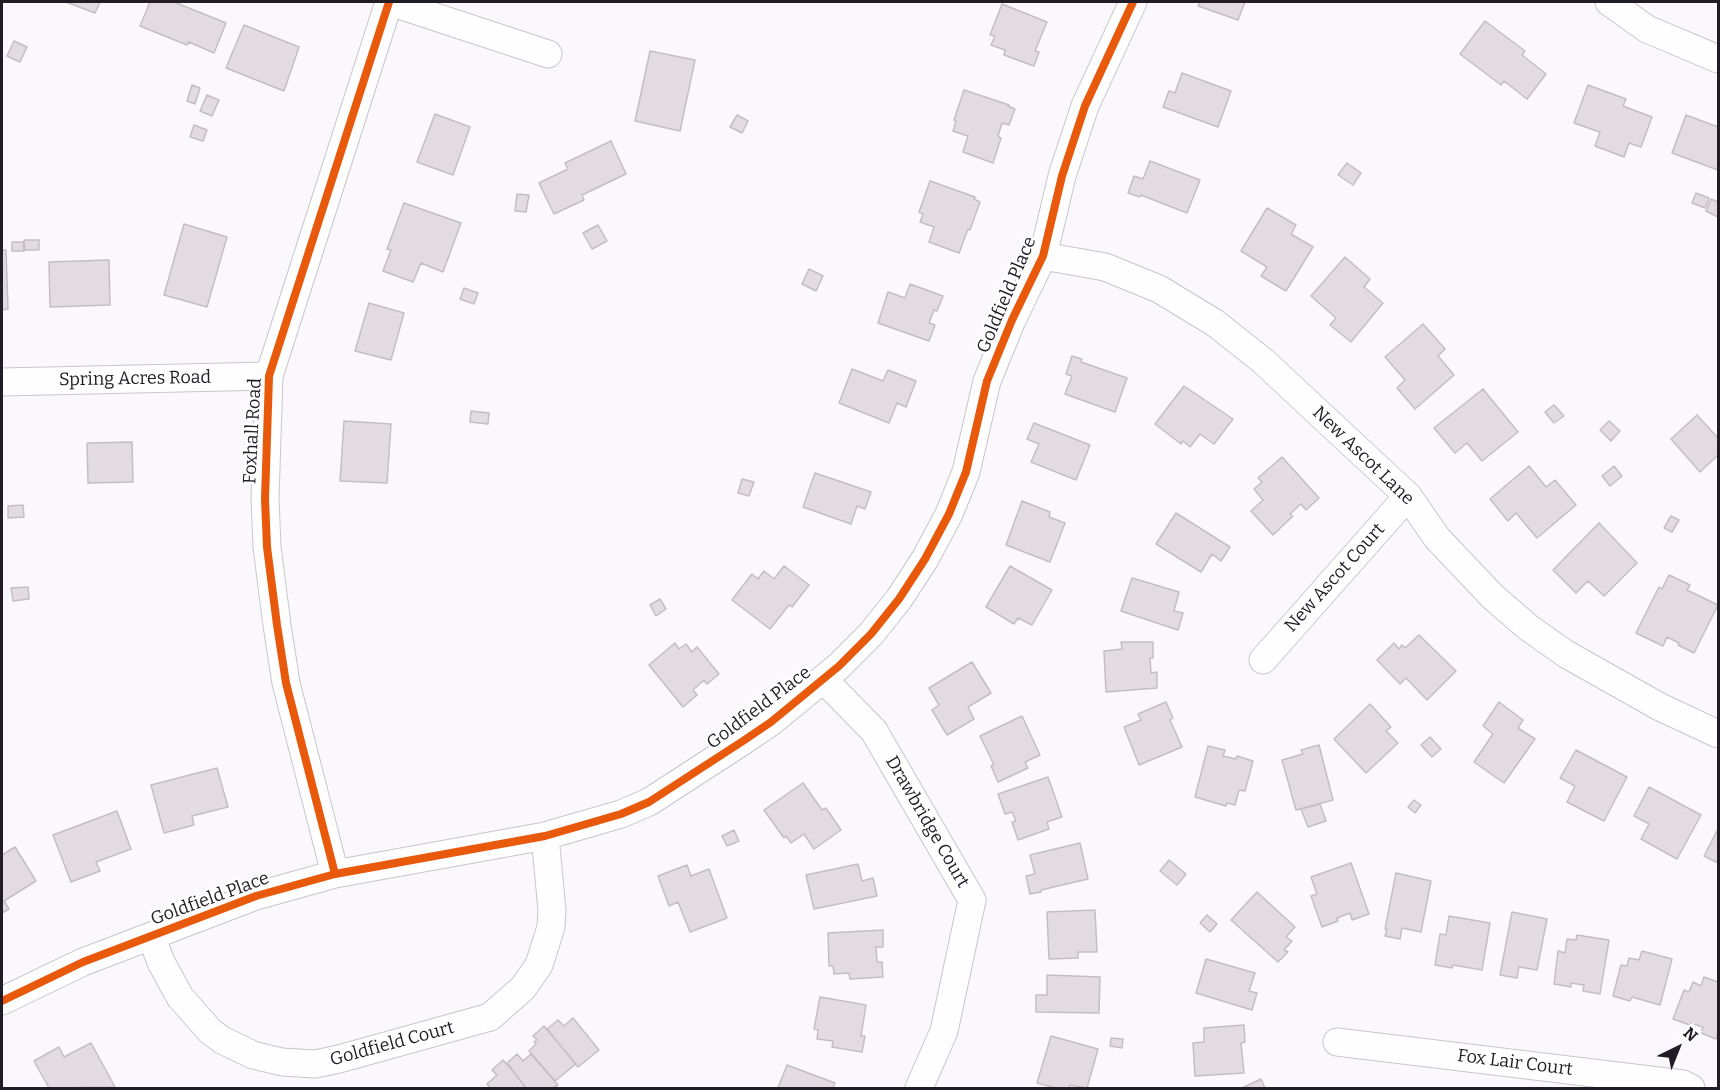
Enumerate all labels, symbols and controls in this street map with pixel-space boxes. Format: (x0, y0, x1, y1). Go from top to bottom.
street label: Goldfield Place (973, 233, 1041, 357)
street label: Spring Acres Road (59, 367, 211, 391)
street label: Foxhall Road (239, 378, 267, 484)
street label: New Ascot Lane (1308, 402, 1418, 510)
street label: New Ascot Court (1280, 519, 1390, 637)
street label: Goldfield Place (703, 662, 815, 754)
street label: Drawbridge Court (881, 752, 973, 892)
street label: Goldfield Place (148, 868, 272, 930)
street label: Goldfield Court (328, 1017, 456, 1071)
north arrow (1648, 1018, 1708, 1078)
text: N (1680, 1023, 1702, 1046)
street label: Fox Lair Court (1456, 1045, 1574, 1081)

